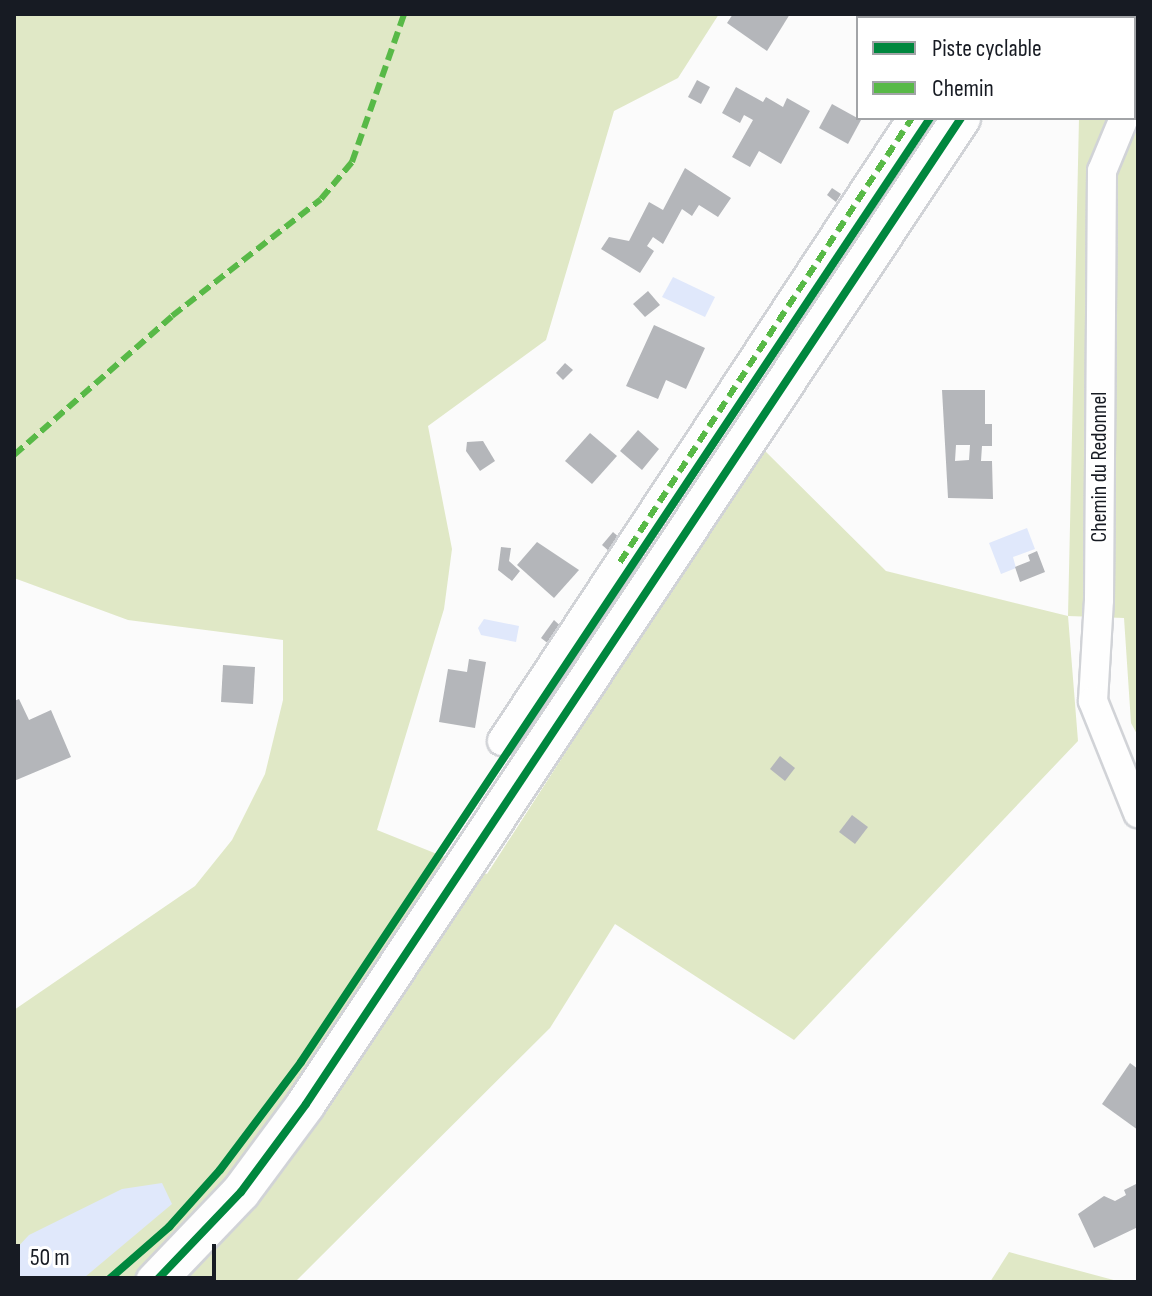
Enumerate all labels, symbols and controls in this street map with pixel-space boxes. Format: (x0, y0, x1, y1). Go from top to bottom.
legend (856, 16, 1136, 120)
text: Piste cyclable (932, 34, 1042, 63)
text: Chemin (932, 74, 994, 103)
street label: Chemin du Redonnel (1087, 392, 1113, 542)
scale bar (20, 1228, 220, 1278)
text: 50 m (30, 1243, 70, 1272)

